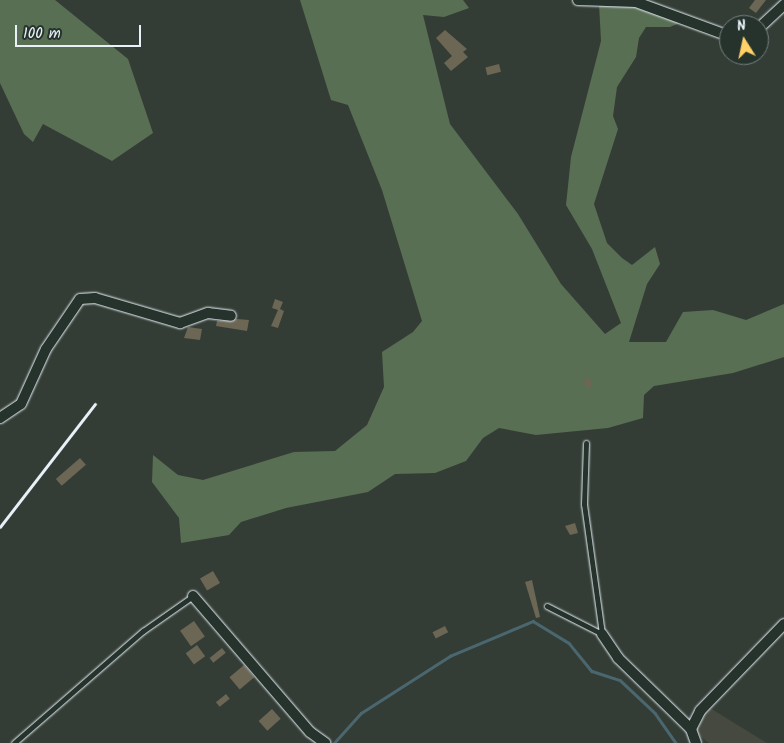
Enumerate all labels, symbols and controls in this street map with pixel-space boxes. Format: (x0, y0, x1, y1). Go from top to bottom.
scale bar (18, 15, 144, 47)
north arrow (719, 15, 769, 65)
text: N (735, 15, 748, 38)
text: 100 m (23, 22, 61, 46)

